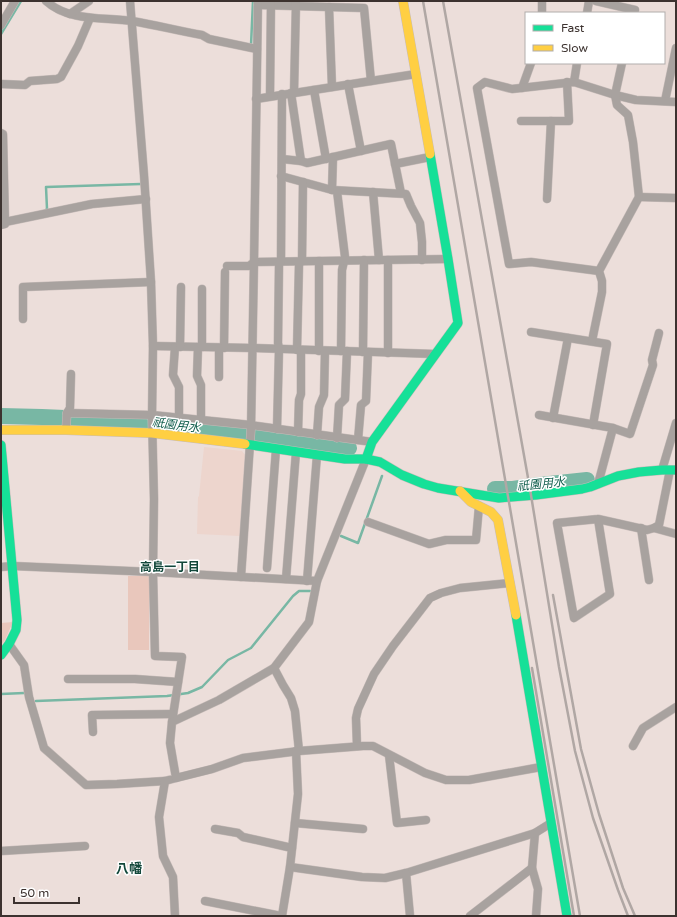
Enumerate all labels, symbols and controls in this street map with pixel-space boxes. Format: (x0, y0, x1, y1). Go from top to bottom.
legend (525, 12, 665, 64)
text: Fast (561, 21, 585, 35)
text: Slow (561, 41, 588, 55)
water label: 祇園用水 (151, 415, 203, 435)
water label: 祇園用水 (516, 474, 568, 493)
district label: 高島一丁目 (140, 560, 200, 574)
district label: 八幡 (116, 861, 143, 877)
scale bar (14, 879, 79, 905)
text: 50 m (20, 886, 49, 900)

